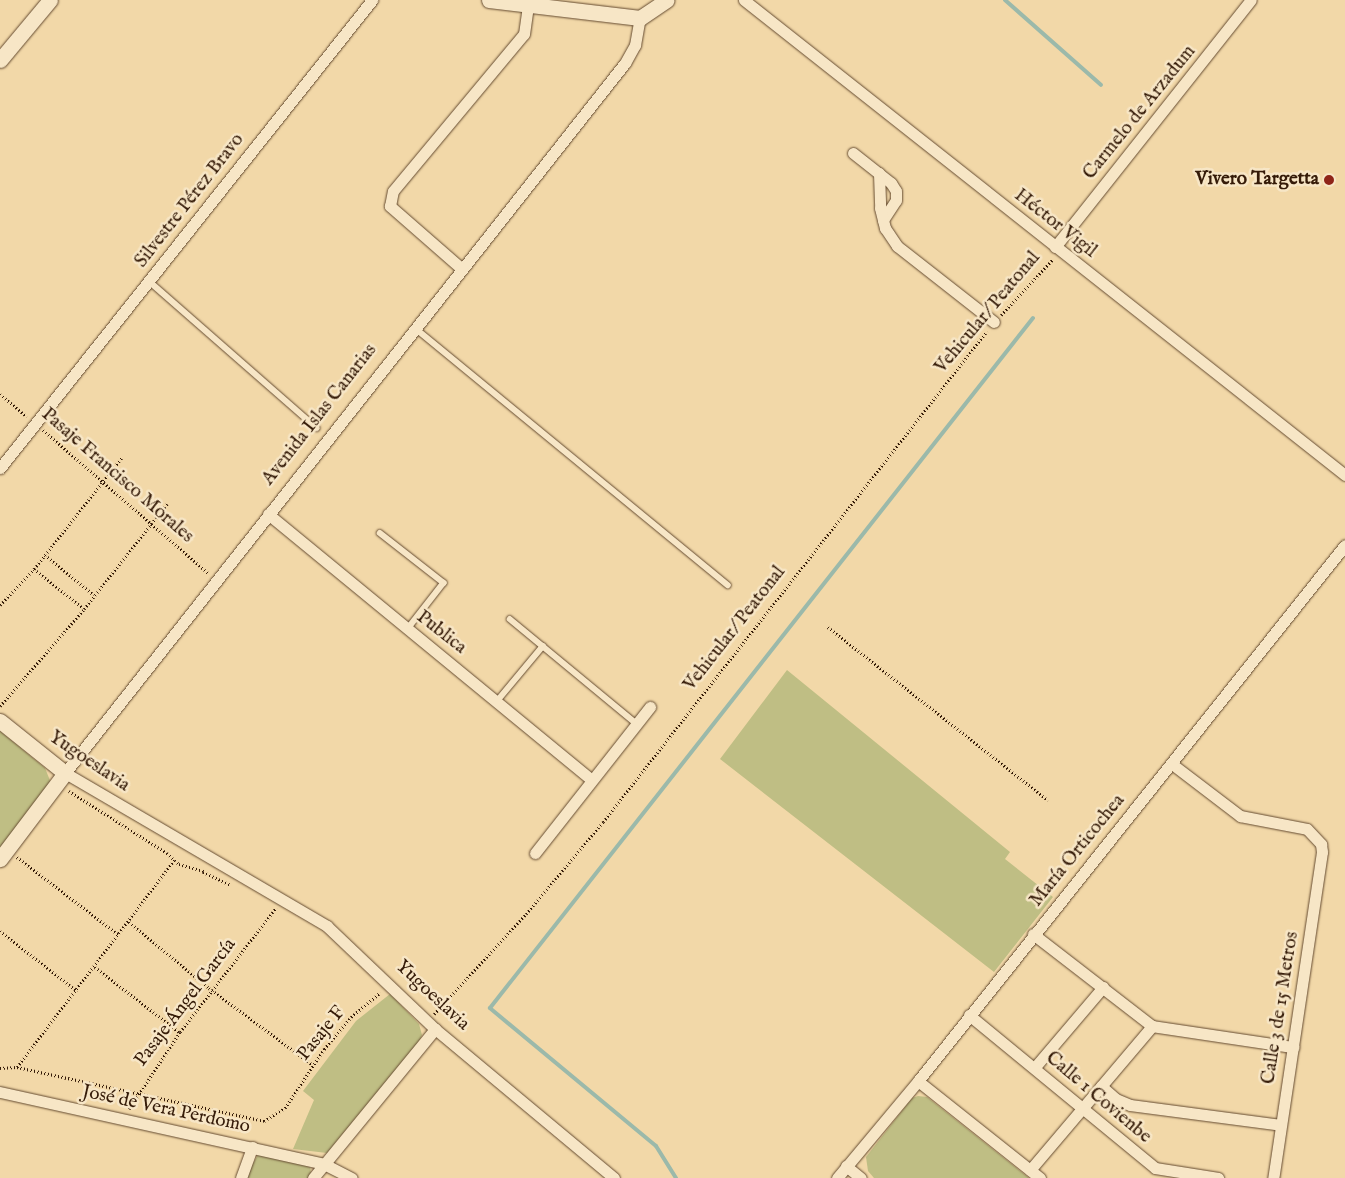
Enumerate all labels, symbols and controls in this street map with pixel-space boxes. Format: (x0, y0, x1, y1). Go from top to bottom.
street label: Carmelo de Arzadum (1079, 41, 1201, 185)
street label: Silvestre Pérez Bravo (131, 129, 249, 273)
place label: Vivero Targetta (1195, 169, 1319, 191)
marker: Vivero Targetta (1323, 174, 1335, 186)
street label: Héctor Vigil (1009, 185, 1101, 263)
street label: Vehicular/ Peatonal (930, 247, 1046, 379)
street label: Avenida Islas Canarias (258, 340, 382, 490)
street label: Pasaje Francisco Morales (36, 404, 198, 548)
street label: Vehicular/ Peatonal (679, 562, 791, 696)
street label: Publica (411, 606, 471, 660)
street label: Yugoeslavia (44, 727, 134, 797)
street label: María Orticochea (1026, 790, 1130, 912)
street label: Calle 3 de 15 Metros (1258, 930, 1304, 1086)
street label: Pasaje Ángel García (130, 934, 242, 1072)
street label: Yugoeslavia (390, 956, 474, 1036)
street label: Pasaje F (293, 1002, 351, 1066)
street label: Calle 1 Covienbe (1041, 1047, 1155, 1149)
street label: José de Vera Perdomo (80, 1081, 252, 1139)

